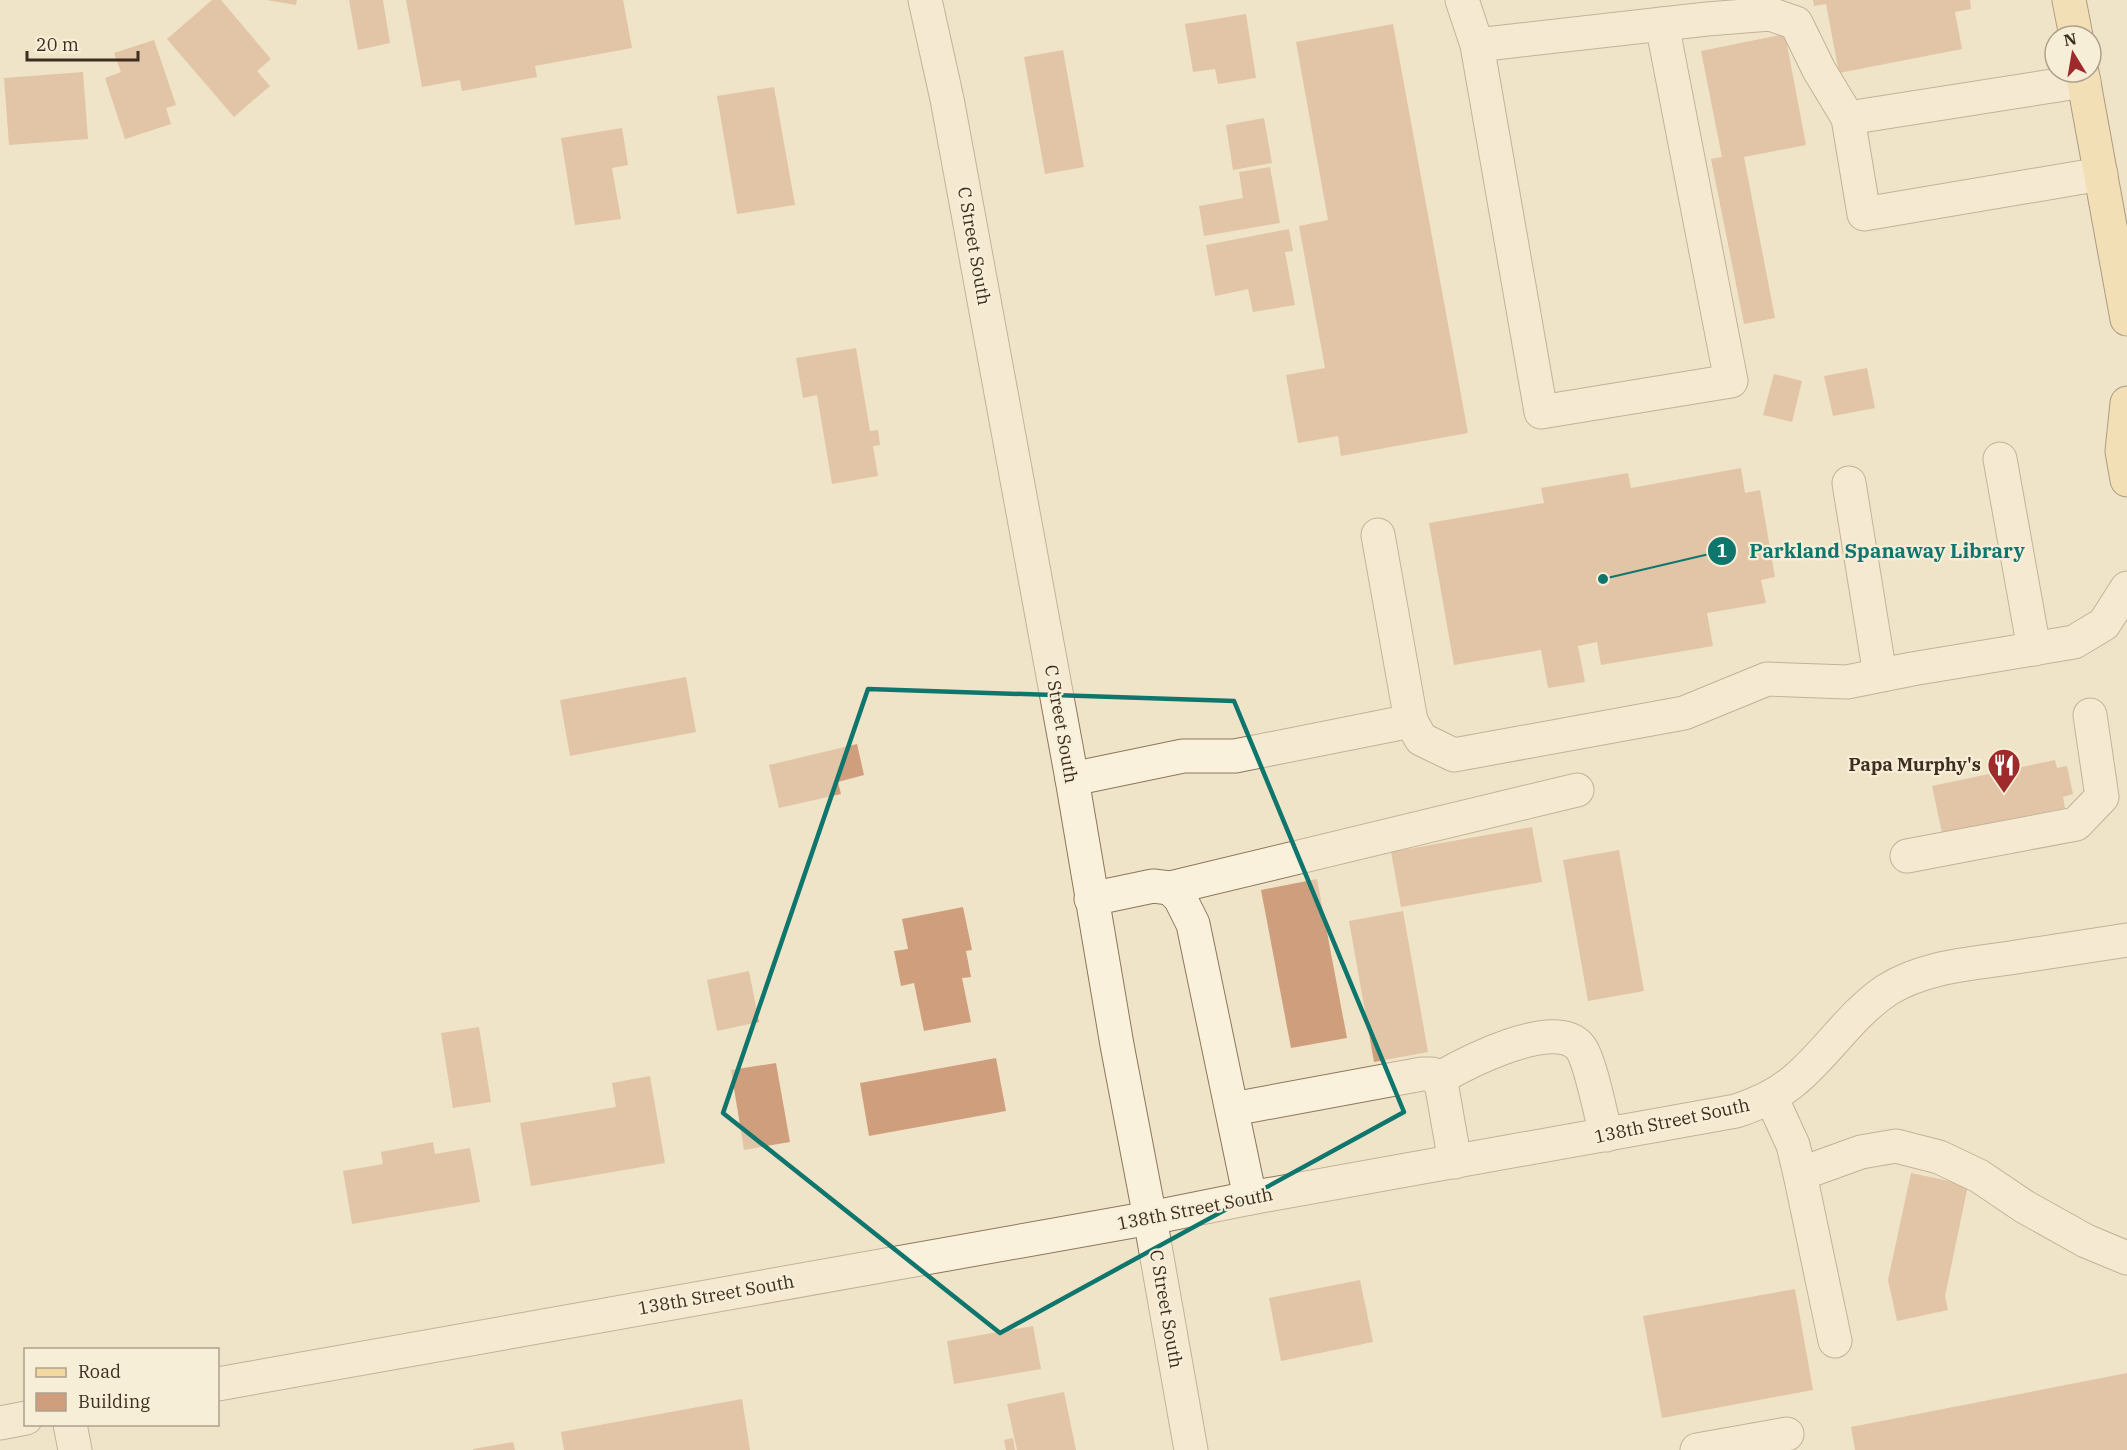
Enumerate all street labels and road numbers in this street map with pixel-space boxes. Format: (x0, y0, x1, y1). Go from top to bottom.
street label: C Street South (953, 185, 996, 307)
street label: C Street South (1040, 663, 1083, 785)
street label: 138th Street South (1592, 1093, 1752, 1148)
street label: 138th Street South (1115, 1182, 1275, 1235)
street label: C Street South (1145, 1248, 1188, 1370)
street label: 138th Street South (636, 1269, 796, 1320)

